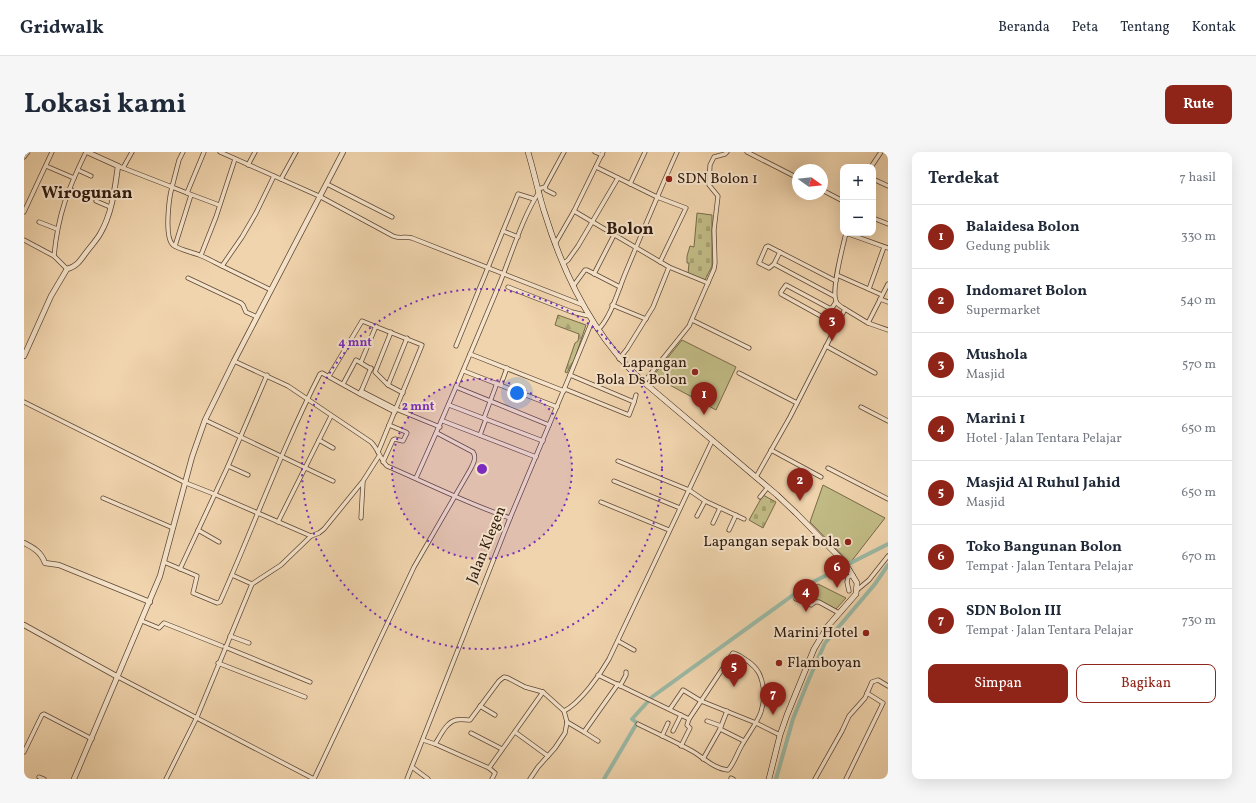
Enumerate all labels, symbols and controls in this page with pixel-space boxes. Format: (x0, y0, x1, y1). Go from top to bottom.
text: Gridwalk (20, 15, 104, 41)
text: Beranda (998, 18, 1050, 37)
text: Peta (1072, 18, 1098, 37)
text: Tentang (1120, 18, 1170, 37)
text: Kontak (1192, 18, 1236, 37)
text: Lokasi kami (24, 85, 186, 124)
button: Rute (1165, 85, 1232, 124)
north arrow (792, 164, 828, 200)
map controls (840, 164, 876, 236)
button: + (840, 164, 876, 200)
text: Terdekat (928, 167, 999, 190)
place label: SDN Bolon 1 (677, 169, 758, 190)
text: 7 hasil (1180, 169, 1216, 187)
marker: SDN Bolon 1 (664, 174, 674, 184)
district label: Wirogunan (41, 182, 133, 205)
button: − (840, 200, 876, 236)
text: Balaidesa Bolon (966, 217, 1080, 238)
district label: Bolon (606, 218, 654, 241)
text: 1 (938, 228, 944, 246)
text: 330 m (1181, 228, 1216, 246)
text: Gedung publik (966, 238, 1050, 256)
text: Indomaret Bolon (966, 281, 1087, 302)
text: 2 (938, 292, 944, 310)
text: 540 m (1180, 292, 1216, 310)
text: Supermarket (966, 302, 1041, 320)
pin: 3 (819, 308, 845, 341)
text: 4 mnt (338, 335, 372, 351)
text: Mushola (966, 345, 1028, 366)
place label: Lapangan Bola Ds Bolon (596, 353, 687, 391)
text: 3 (938, 356, 944, 374)
text: 570 m (1182, 356, 1216, 374)
text: Masjid (966, 366, 1005, 384)
marker: Lapangan Bola Ds Bolon (690, 367, 700, 377)
pin: 1 (691, 382, 717, 415)
your location (507, 383, 527, 403)
text: 2 mnt (402, 399, 435, 415)
text: Marini 1 (966, 409, 1025, 430)
text: 4 (937, 420, 945, 438)
text: 650 m (1182, 420, 1216, 438)
text: Hotel · Jalan Tentara Pelajar (966, 430, 1122, 448)
centre of rings (475, 462, 489, 476)
pin: 2 (787, 468, 813, 501)
text: Masjid Al Ruhul Jahid (966, 473, 1120, 494)
text: 5 (938, 484, 944, 502)
text: 650 m (1182, 484, 1216, 502)
text: Masjid (966, 494, 1005, 512)
street label: Jalan Klegen (462, 503, 512, 587)
place label: Lapangan sepak bola (703, 532, 840, 553)
marker: Lapangan sepak bola (843, 537, 853, 547)
text: Toko Bangunan Bolon (966, 537, 1122, 558)
text: 6 (937, 548, 945, 566)
text: 670 m (1182, 548, 1216, 566)
pin: 6 (824, 555, 850, 588)
text: Tempat · Jalan Tentara Pelajar (966, 558, 1133, 576)
pin: 4 (793, 579, 819, 612)
text: SDN Bolon III (966, 601, 1062, 622)
text: 7 (938, 612, 944, 630)
text: 730 m (1182, 612, 1216, 630)
text: Tempat · Jalan Tentara Pelajar (966, 622, 1133, 640)
place label: Marini Hotel (773, 623, 858, 644)
marker: Marini Hotel (861, 628, 871, 638)
place label: Flamboyan (787, 653, 861, 674)
pin: 5 (721, 654, 747, 687)
marker: Flamboyan (774, 658, 784, 668)
button: Simpan (928, 664, 1068, 703)
button: Bagikan (1076, 664, 1216, 703)
pin: 7 (760, 682, 786, 715)

